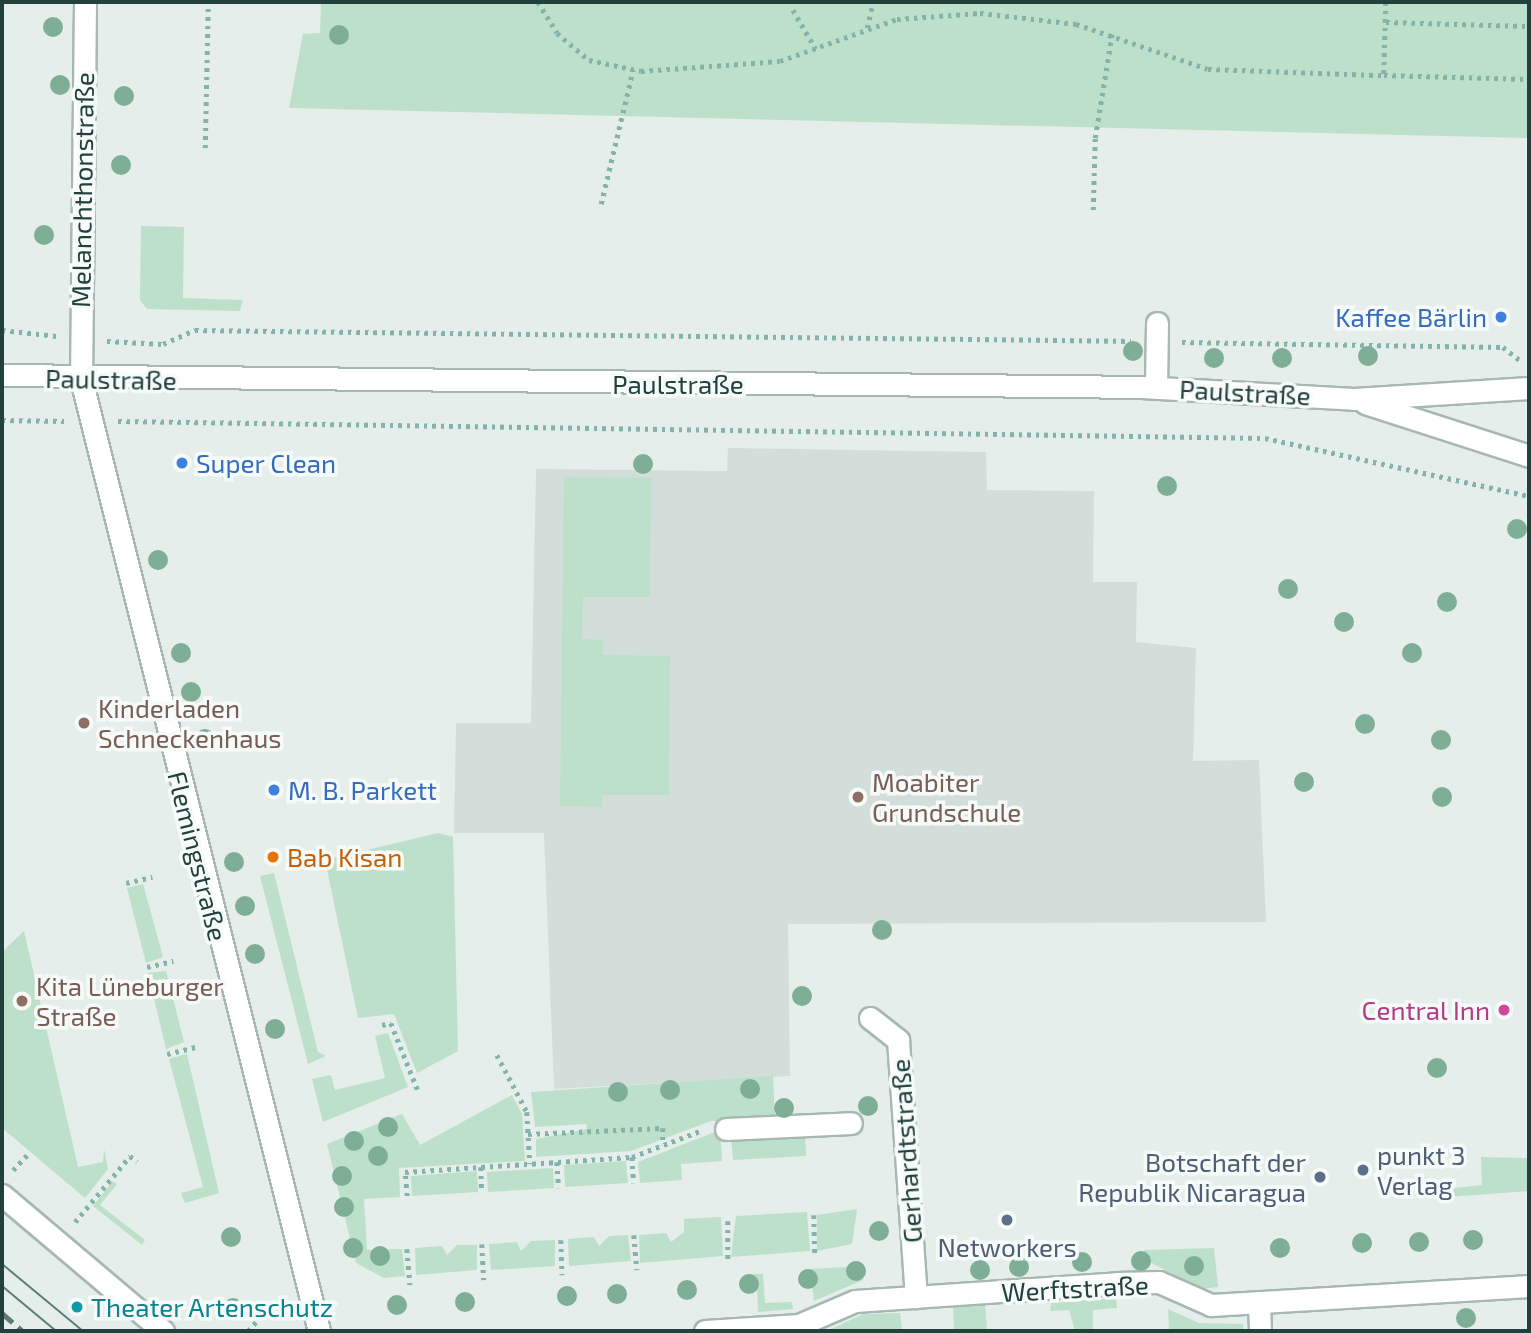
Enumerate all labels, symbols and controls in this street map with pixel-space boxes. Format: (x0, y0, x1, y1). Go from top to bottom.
street label: Melanchthonstraße (64, 72, 100, 308)
place label: Kaffee Bärlin (1335, 301, 1487, 333)
marker: Kaffee Bärlin (1493, 309, 1509, 325)
street label: Paulstraße (45, 362, 177, 396)
street label: Paulstraße (612, 368, 744, 400)
street label: Paulstraße (1179, 373, 1311, 411)
place label: Super Clean (196, 447, 337, 479)
marker: Super Clean (174, 455, 190, 471)
place label: Kinderladen Schneckenhaus (98, 692, 282, 754)
marker: Kinderladen Schneckenhaus (76, 715, 92, 731)
place label: Moabiter Grundschule (872, 766, 1021, 828)
street label: Flemingstraße (162, 768, 234, 944)
place label: M. B. Parkett (288, 774, 437, 806)
marker: M. B. Parkett (266, 782, 282, 798)
marker: Moabiter Grundschule (850, 789, 866, 805)
place label: Bab Kisan (287, 841, 402, 873)
marker: Bab Kisan (265, 849, 281, 865)
place label: Kita Lüneburger Straße (36, 970, 224, 1032)
marker: Kita Lüneburger Straße (14, 993, 30, 1009)
place label: Central Inn (1361, 994, 1490, 1026)
marker: Central Inn (1496, 1002, 1512, 1018)
street label: Gerhardtstraße (884, 1058, 928, 1244)
place label: punkt 3 Verlag (1377, 1139, 1465, 1200)
place label: Botschaft der Republik Nicaragua (1078, 1146, 1306, 1208)
marker: punkt 3 Verlag (1355, 1162, 1371, 1178)
marker: Botschaft der Republik Nicaragua (1312, 1169, 1328, 1185)
marker: Networkers (999, 1212, 1015, 1228)
place label: Networkers (937, 1231, 1077, 1263)
street label: Werftstraße (1000, 1269, 1150, 1307)
place label: Theater Artenschutz (91, 1291, 334, 1323)
marker: Theater Artenschutz (69, 1299, 85, 1315)

